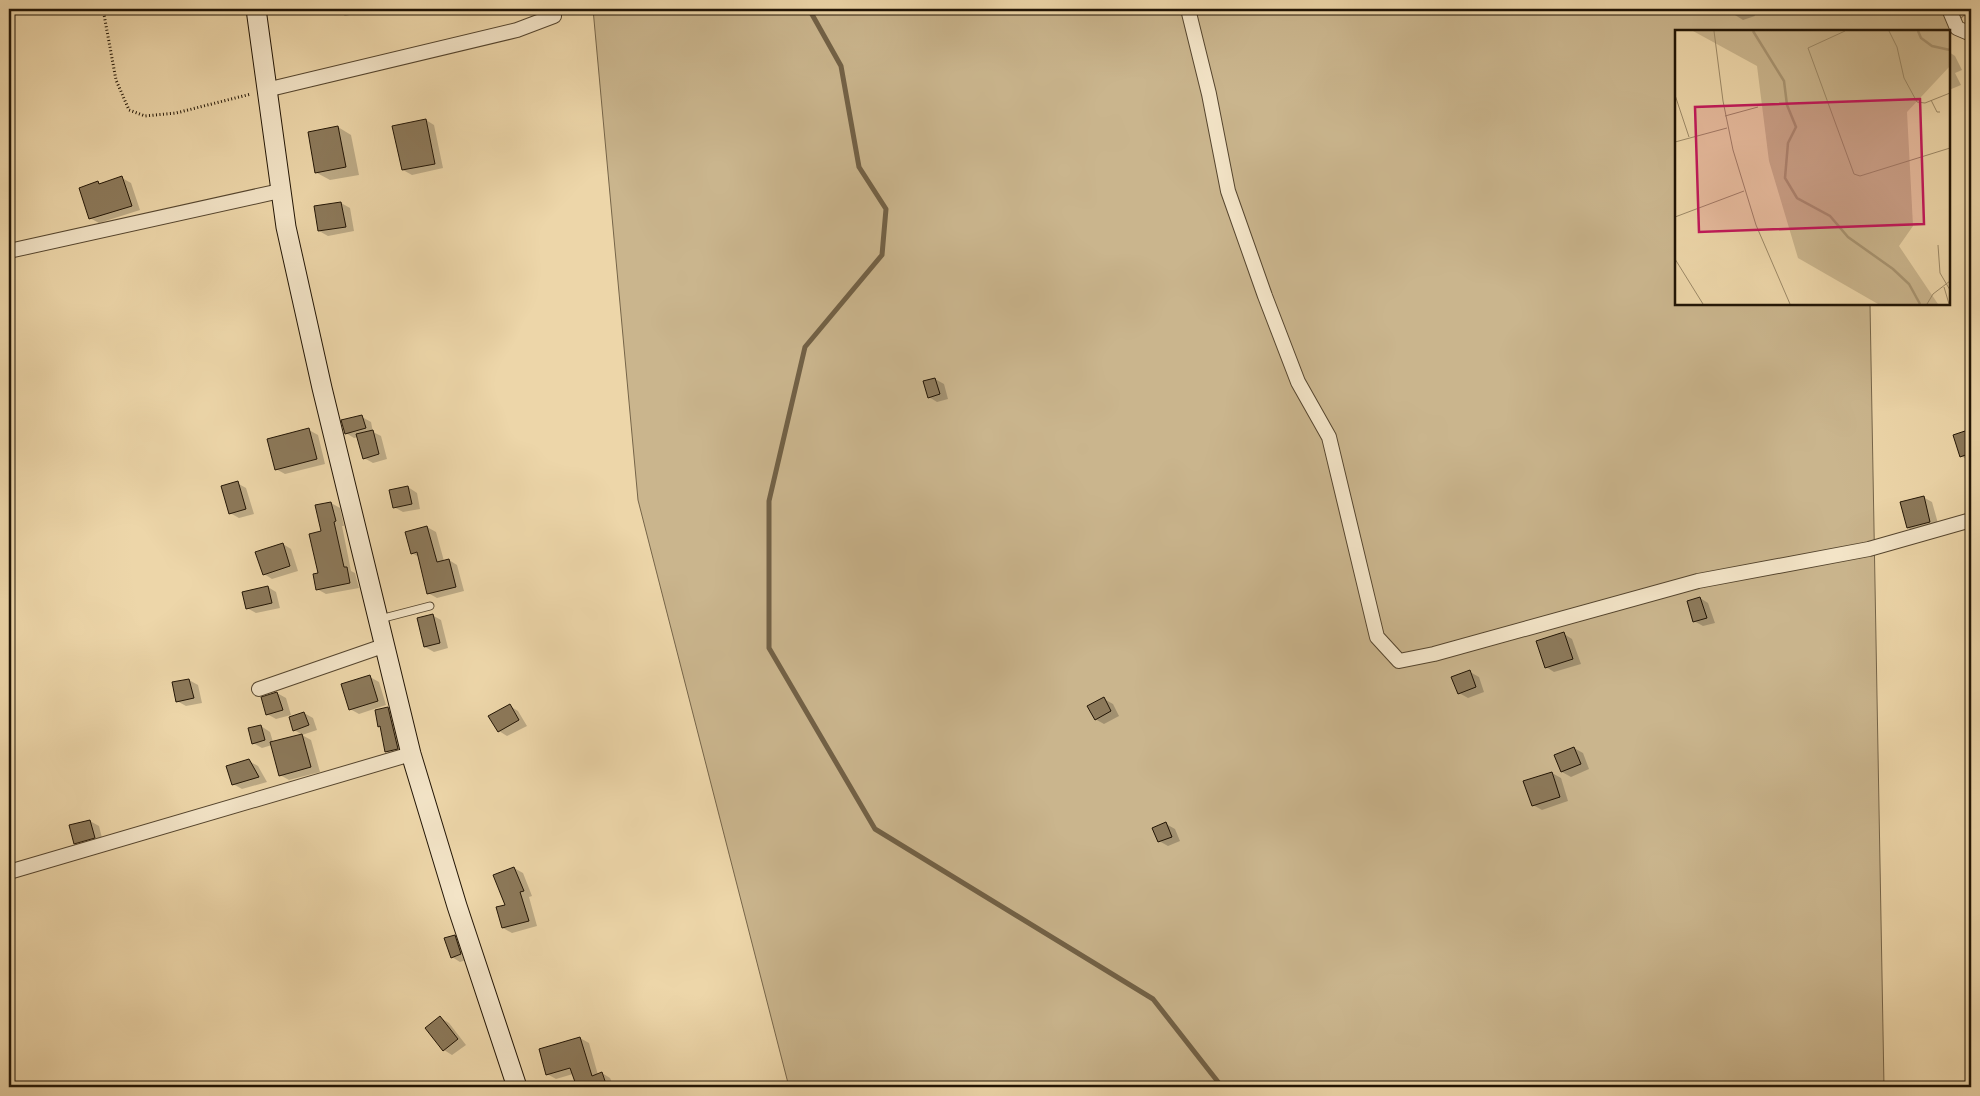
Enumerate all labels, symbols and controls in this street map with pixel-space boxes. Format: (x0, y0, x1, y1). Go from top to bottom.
inset map (1675, 30, 1950, 305)

